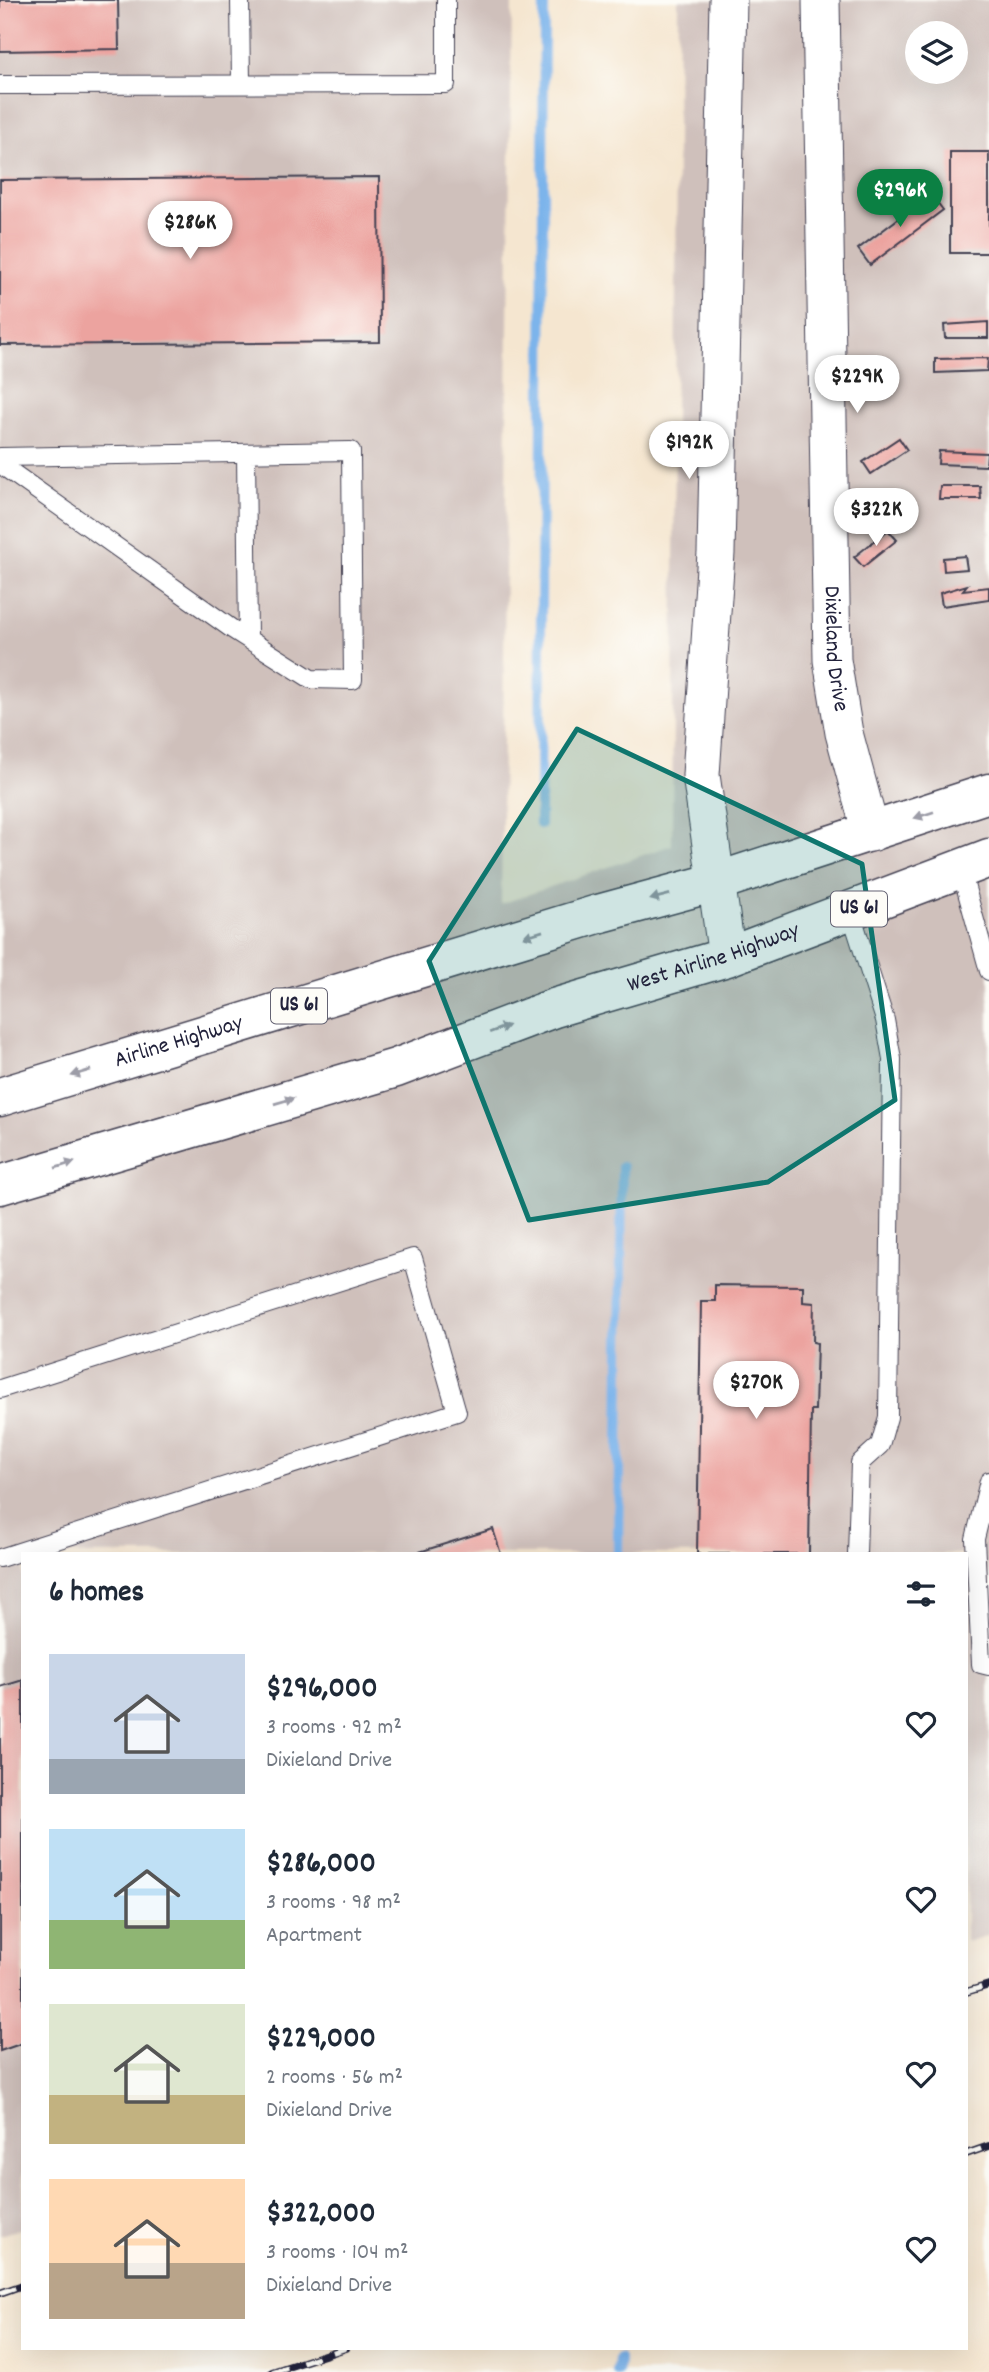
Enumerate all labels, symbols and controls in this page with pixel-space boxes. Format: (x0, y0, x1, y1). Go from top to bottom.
map controls (905, 21, 968, 84)
button: layers (905, 21, 968, 84)
pin: $296K (851, 170, 949, 229)
text: $296K (873, 175, 927, 208)
pin: $286K (141, 202, 239, 261)
text: $286K (164, 207, 216, 240)
pin: $229K (808, 356, 906, 415)
text: $229K (831, 361, 883, 394)
pin: $192K (640, 421, 738, 481)
text: $192K (665, 427, 713, 460)
pin: $322K (827, 489, 925, 548)
text: $322K (850, 494, 902, 527)
street label: Dixieland Drive (814, 585, 857, 714)
one-way arrow (914, 810, 935, 821)
one-way arrow (649, 892, 671, 903)
road number: US 61 (831, 892, 887, 926)
street label: West Airline Highway (624, 914, 805, 1002)
one-way arrow (522, 929, 543, 939)
road number: US 61 (271, 988, 327, 1024)
street label: Airline Highway (111, 1007, 248, 1077)
one-way arrow (489, 1024, 510, 1035)
one-way arrow (70, 1068, 91, 1078)
one-way arrow (273, 1095, 294, 1105)
one-way arrow (55, 1159, 76, 1169)
pin: $270K (707, 1362, 805, 1421)
text: $270K (729, 1367, 783, 1400)
text: 6 homes (49, 1573, 144, 1616)
icon: filters (902, 1575, 940, 1613)
text: $296,000 (266, 1669, 378, 1712)
icon: home (105, 1682, 189, 1766)
icon: heart (902, 1705, 940, 1743)
text: 3 rooms · 92 m² (266, 1712, 402, 1745)
text: Dixieland Drive (266, 1745, 392, 1778)
text: $286,000 (266, 1844, 376, 1887)
icon: home (105, 1857, 189, 1941)
icon: heart (902, 1880, 940, 1918)
text: 3 rooms · 98 m² (266, 1887, 401, 1920)
text: Apartment (266, 1920, 362, 1953)
text: $229,000 (266, 2019, 376, 2062)
icon: home (105, 2032, 189, 2116)
icon: heart (902, 2055, 940, 2093)
text: 2 rooms · 56 m² (266, 2062, 403, 2095)
text: Dixieland Drive (266, 2095, 392, 2128)
text: $322,000 (266, 2194, 376, 2237)
icon: home (105, 2207, 189, 2291)
icon: heart (902, 2230, 940, 2268)
text: 3 rooms · 104 m² (266, 2237, 408, 2270)
text: Dixieland Drive (266, 2270, 392, 2303)

